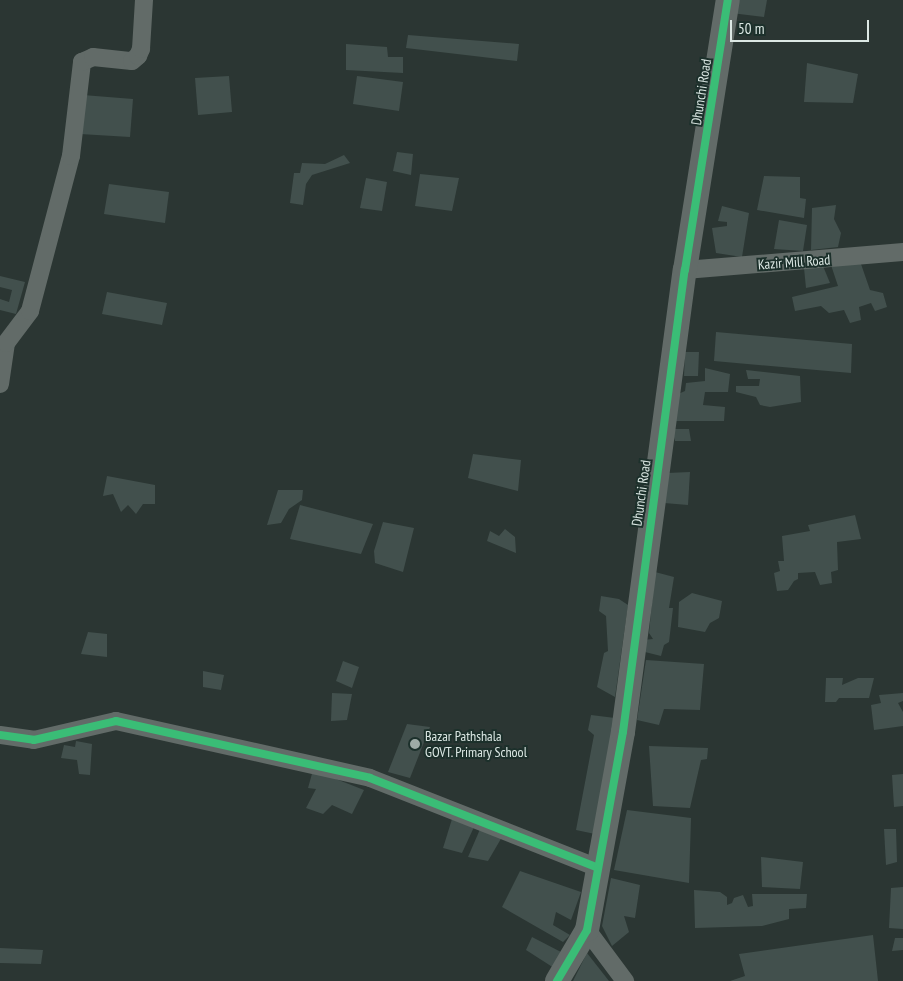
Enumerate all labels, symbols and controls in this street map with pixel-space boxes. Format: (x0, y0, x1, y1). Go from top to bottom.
scale bar (733, 10, 872, 42)
text: 50 m (738, 19, 764, 38)
street label: Dhunchi Road (687, 58, 715, 126)
street label: Kazir Mill Road (757, 251, 831, 273)
street label: Dhunchi Road (628, 459, 654, 527)
place label: Bazar Pathshala GOVT. Primary School (425, 728, 528, 760)
marker: Bazar Pathshala GOVT. Primary School (409, 738, 421, 750)

